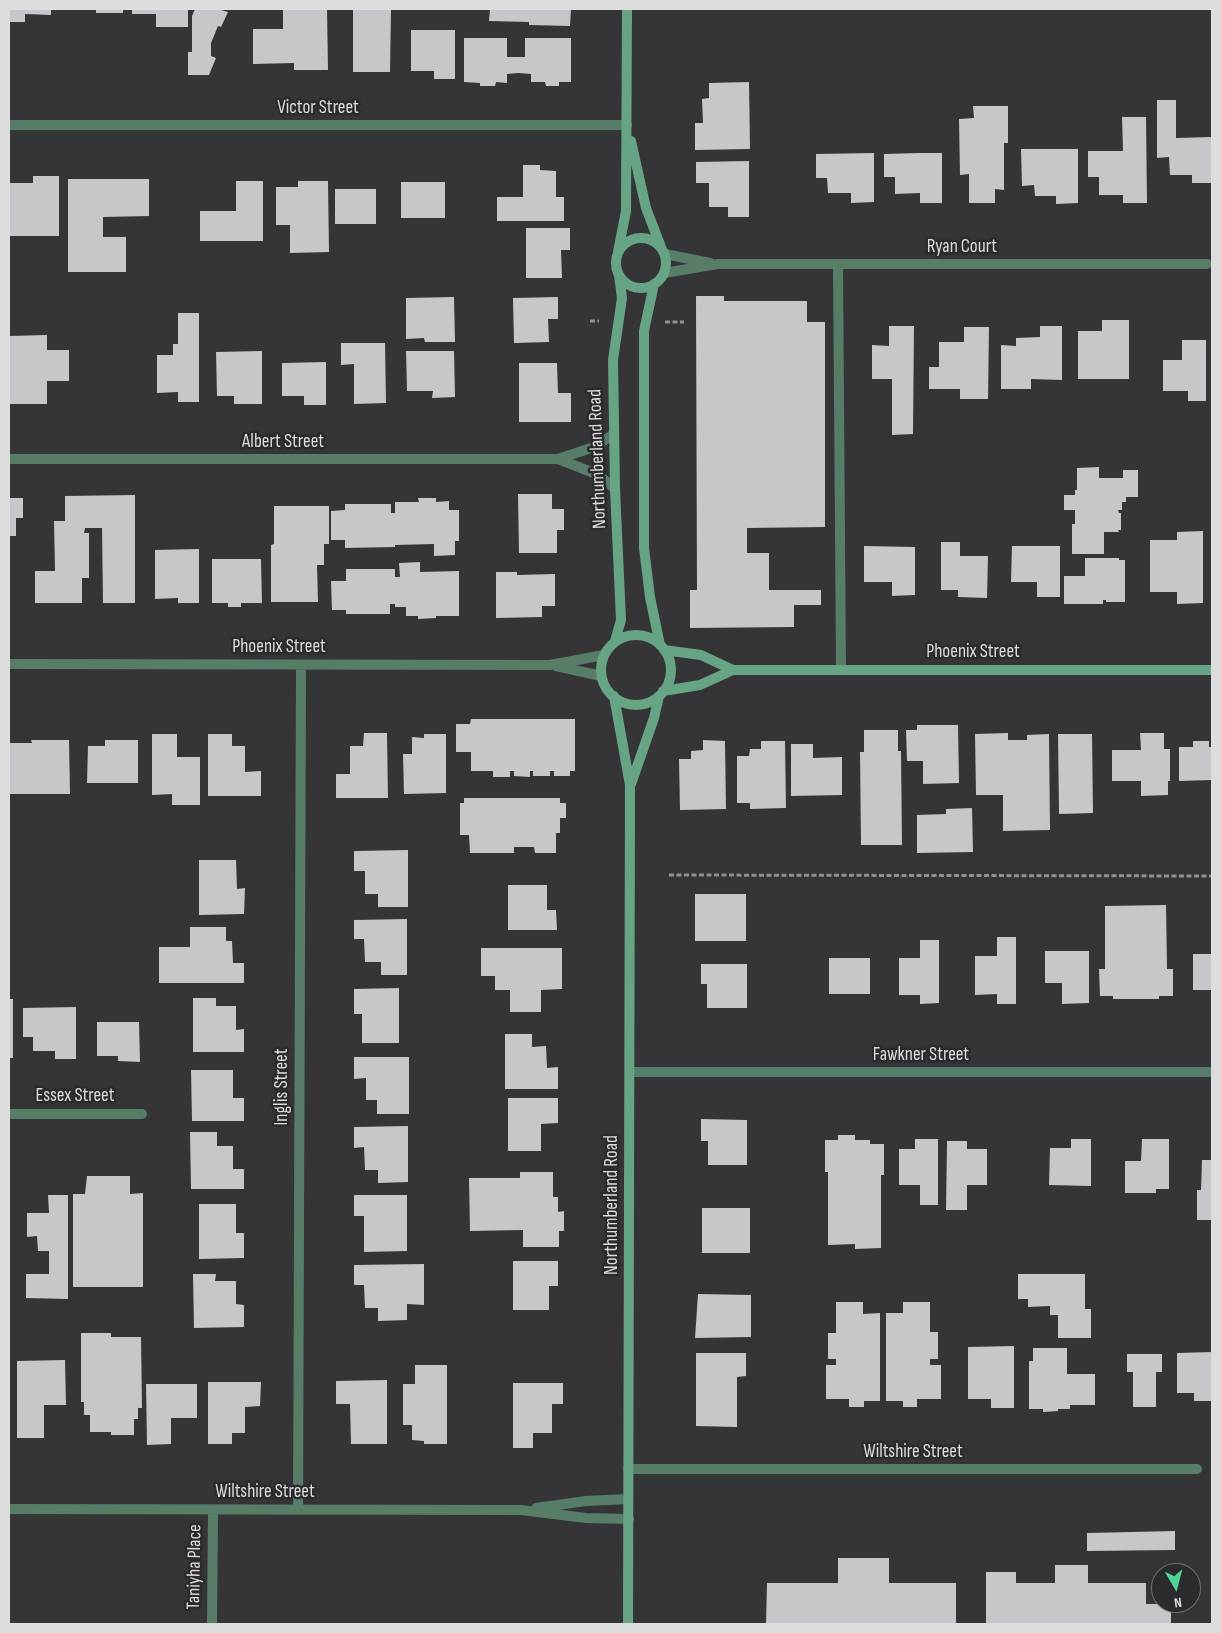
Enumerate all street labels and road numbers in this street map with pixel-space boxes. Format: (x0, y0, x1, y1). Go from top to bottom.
street label: Victor Street (277, 97, 359, 119)
street label: Ryan Court (927, 236, 997, 258)
street label: Northumberland Road (584, 389, 612, 529)
street label: Albert Street (242, 431, 324, 453)
street label: Phoenix Street (232, 636, 326, 658)
street label: Phoenix Street (926, 641, 1020, 663)
street label: Fawkner Street (873, 1044, 969, 1066)
street label: Inglis Street (271, 1049, 293, 1125)
street label: Essex Street (36, 1085, 114, 1107)
street label: Northumberland Road (601, 1135, 623, 1275)
street label: Wiltshire Street (863, 1441, 963, 1463)
street label: Wiltshire Street (215, 1481, 315, 1503)
street label: Taniyha Place (183, 1524, 207, 1610)

